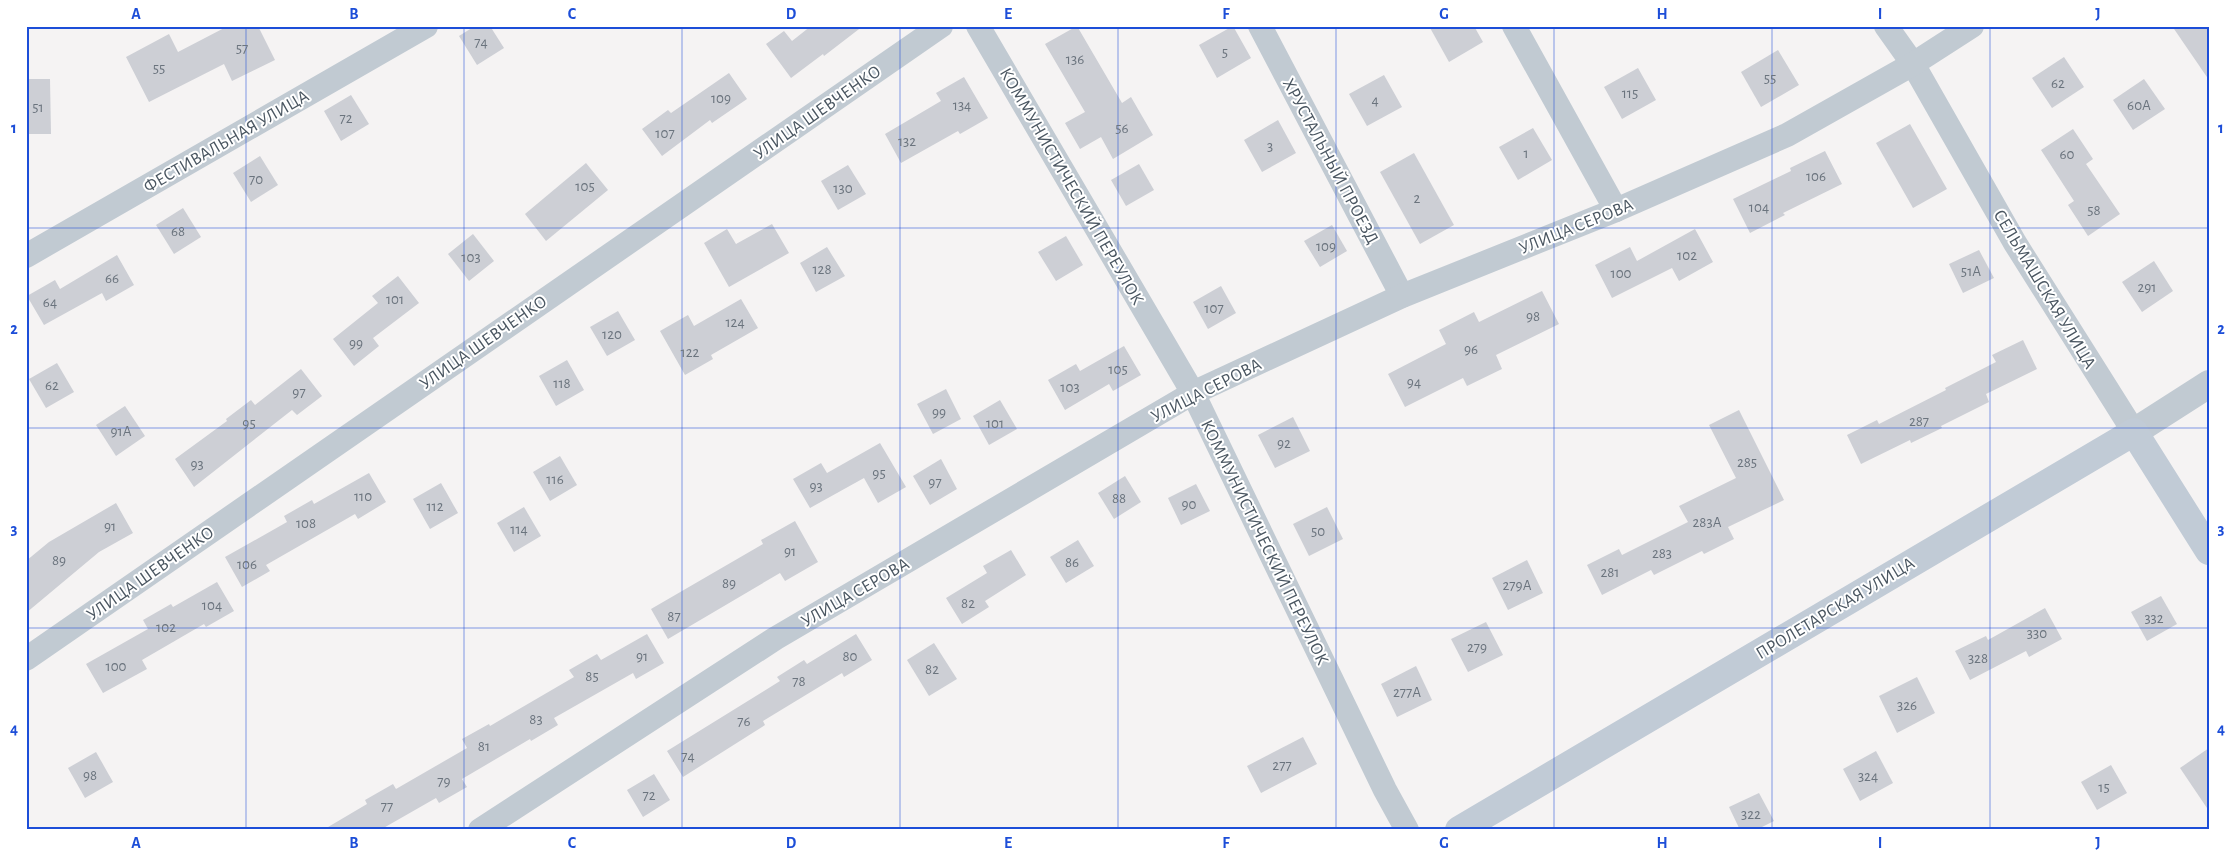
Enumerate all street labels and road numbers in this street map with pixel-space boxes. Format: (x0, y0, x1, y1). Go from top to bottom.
street label: УЛИЦА ШЕВЧЕНКО (751, 62, 884, 163)
street label: КОММУНИСТИЧЕСКИЙ ПЕРЕУЛОК (996, 64, 1148, 308)
street label: ХРУСТАЛЬНЫЙ ПРОЕЗД (1279, 75, 1383, 247)
street label: ФЕСТИВАЛЬНАЯ УЛИЦА (141, 87, 313, 197)
street label: УЛИЦА СЕРОВА (1517, 196, 1636, 258)
street label: СЕЛЬМАШСКАЯ УЛИЦА (1990, 207, 2099, 373)
street label: УЛИЦА ШЕВЧЕНКО (417, 292, 550, 393)
street label: УЛИЦА СЕРОВА (1148, 355, 1265, 426)
street label: КОММУНИСТИЧЕСКИЙ ПЕРЕУЛОК (1197, 416, 1333, 668)
street label: УЛИЦА ШЕВЧЕНКО (84, 523, 217, 624)
street label: ПРОЛЕТАРСКАЯ УЛИЦА (1753, 554, 1918, 663)
street label: УЛИЦА СЕРОВА (799, 555, 913, 631)

